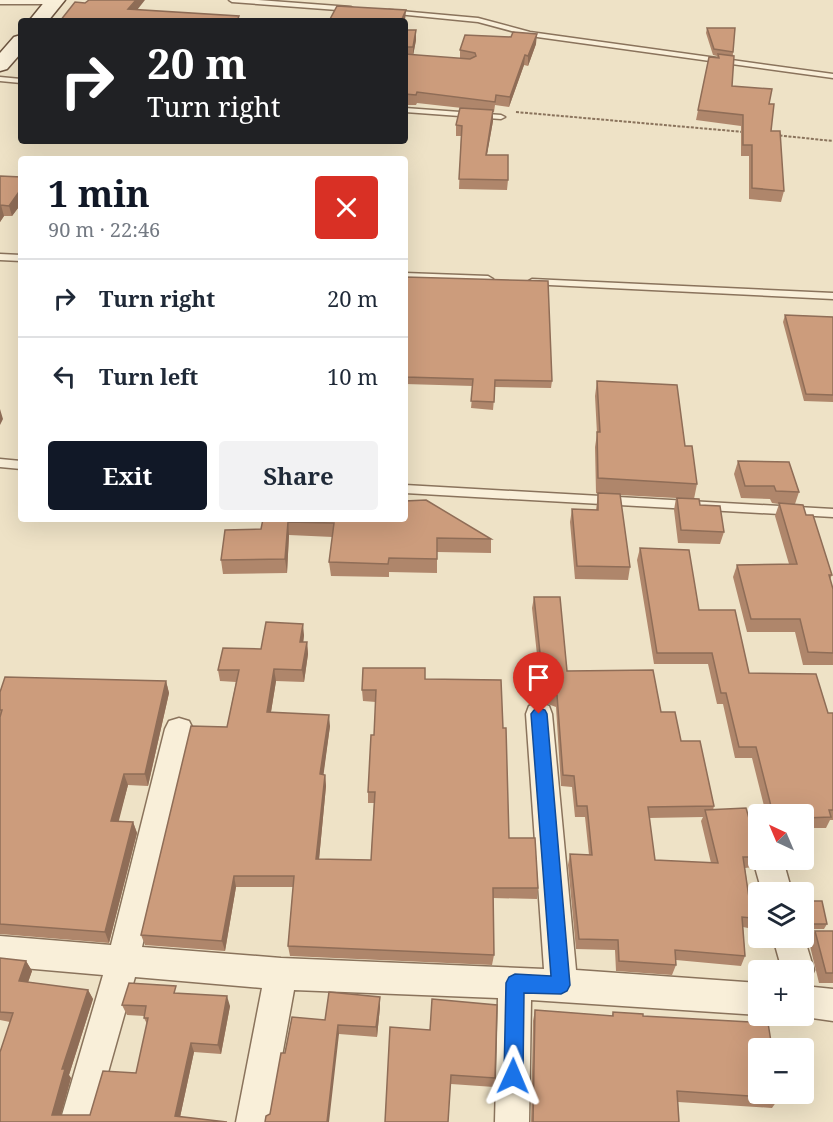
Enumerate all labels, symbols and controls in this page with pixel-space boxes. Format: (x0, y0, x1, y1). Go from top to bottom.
text: 20 m (147, 34, 247, 91)
icon: right (48, 42, 126, 120)
text: Turn right (147, 88, 280, 125)
text: 1 min (48, 169, 150, 218)
button: close (315, 176, 378, 239)
text: 90 m · 22:46 (48, 216, 160, 243)
icon: right (48, 282, 81, 315)
text: Turn right (99, 283, 215, 313)
text: 20 m (327, 283, 378, 313)
icon: left (48, 360, 81, 393)
text: Turn left (99, 361, 198, 391)
text: 10 m (327, 361, 378, 391)
button: Exit (48, 441, 207, 510)
button: Share (219, 441, 378, 510)
pin (513, 652, 564, 714)
icon: arrive (522, 661, 555, 694)
north arrow (748, 804, 814, 870)
map controls (748, 804, 814, 1104)
button: layers (748, 882, 814, 948)
button: + (748, 960, 814, 1026)
button: − (748, 1038, 814, 1104)
position arrow (481, 1044, 545, 1108)

